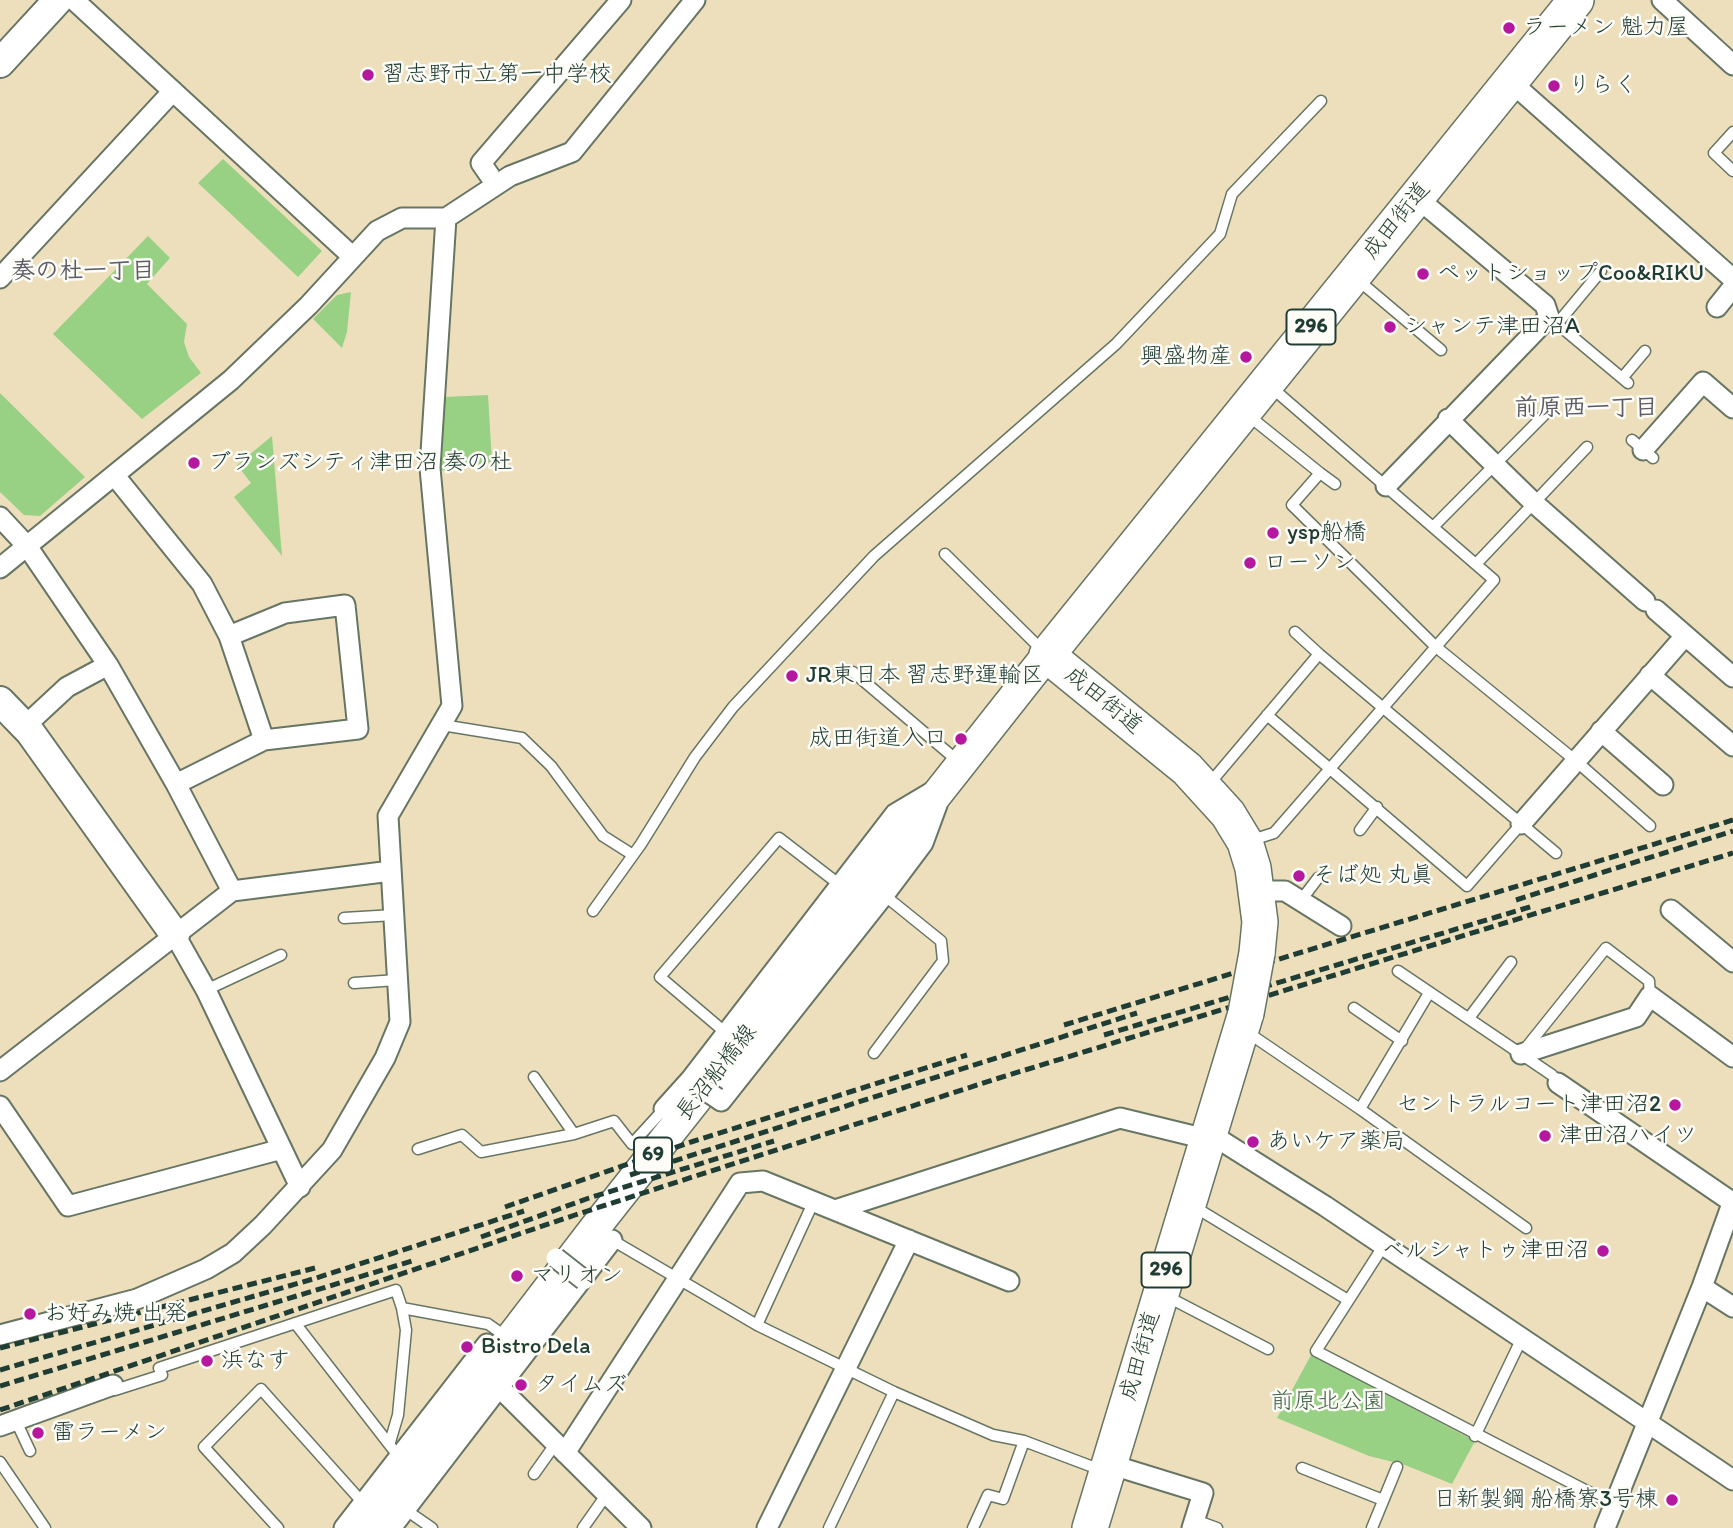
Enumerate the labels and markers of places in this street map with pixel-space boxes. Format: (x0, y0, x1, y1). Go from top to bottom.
place label: ラーメン 魁力屋 (1523, 14, 1689, 42)
marker: ラーメン 魁力屋 (1501, 20, 1517, 36)
place label: 習志野市立第一中学校 (382, 61, 612, 89)
marker: 習志野市立第一中学校 (360, 67, 376, 83)
place label: りらく (1568, 72, 1637, 100)
marker: りらく (1546, 78, 1562, 94)
place label: ペットショップCoo&RIKU (1437, 260, 1704, 288)
marker: ペットショップCoo&RIKU (1415, 266, 1431, 282)
place label: シャンテ津田沼A (1404, 313, 1580, 341)
marker: シャンテ津田沼A (1382, 319, 1398, 335)
place label: 興盛物産 (1140, 343, 1232, 371)
marker: 興盛物産 (1238, 349, 1254, 365)
place label: ブランズシティ津田沼 奏の杜 (208, 449, 512, 477)
marker: ブランズシティ津田沼 奏の杜 (186, 455, 202, 471)
place label: ysp船橋 (1287, 519, 1366, 547)
marker: ysp船橋 (1265, 525, 1281, 541)
place label: ローソン (1264, 549, 1356, 577)
marker: ローソン (1242, 555, 1258, 571)
place label: JR東日本 習志野運輸区 (806, 662, 1044, 690)
marker: JR東日本 習志野運輸区 (784, 668, 800, 684)
place label: 成田街道入口 (809, 725, 947, 753)
marker: 成田街道入口 (953, 731, 969, 747)
place label: そば処 丸眞 (1313, 862, 1433, 890)
marker: そば処 丸眞 (1291, 868, 1307, 884)
place label: セントラルコート津田沼2 (1396, 1091, 1661, 1119)
marker: セントラルコート津田沼2 (1667, 1097, 1683, 1113)
place label: 津田沼ハイツ (1559, 1122, 1697, 1150)
place label: あいケア薬局 (1267, 1128, 1405, 1156)
marker: 津田沼ハイツ (1537, 1128, 1553, 1144)
marker: あいケア薬局 (1245, 1134, 1261, 1150)
place label: ベルシャトゥ津田沼 (1382, 1237, 1589, 1265)
marker: ベルシャトゥ津田沼 (1595, 1243, 1611, 1259)
place label: マリオン (531, 1262, 623, 1290)
marker: マリオン (509, 1268, 525, 1284)
place label: お好み焼 出発 (44, 1300, 187, 1328)
marker: お好み焼 出発 (22, 1306, 38, 1322)
place label: Bistro Dela (481, 1333, 591, 1361)
marker: Bistro Dela (459, 1339, 475, 1355)
place label: 浜なす (221, 1347, 290, 1375)
marker: 浜なす (199, 1353, 215, 1369)
place label: タイムズ (535, 1371, 627, 1399)
marker: タイムズ (513, 1377, 529, 1393)
place label: 雷ラーメン (52, 1419, 167, 1447)
marker: 雷ラーメン (30, 1425, 46, 1441)
place label: 日新製鋼 船橋寮3号棟 (1433, 1486, 1658, 1514)
marker: 日新製鋼 船橋寮3号棟 (1664, 1492, 1680, 1508)

